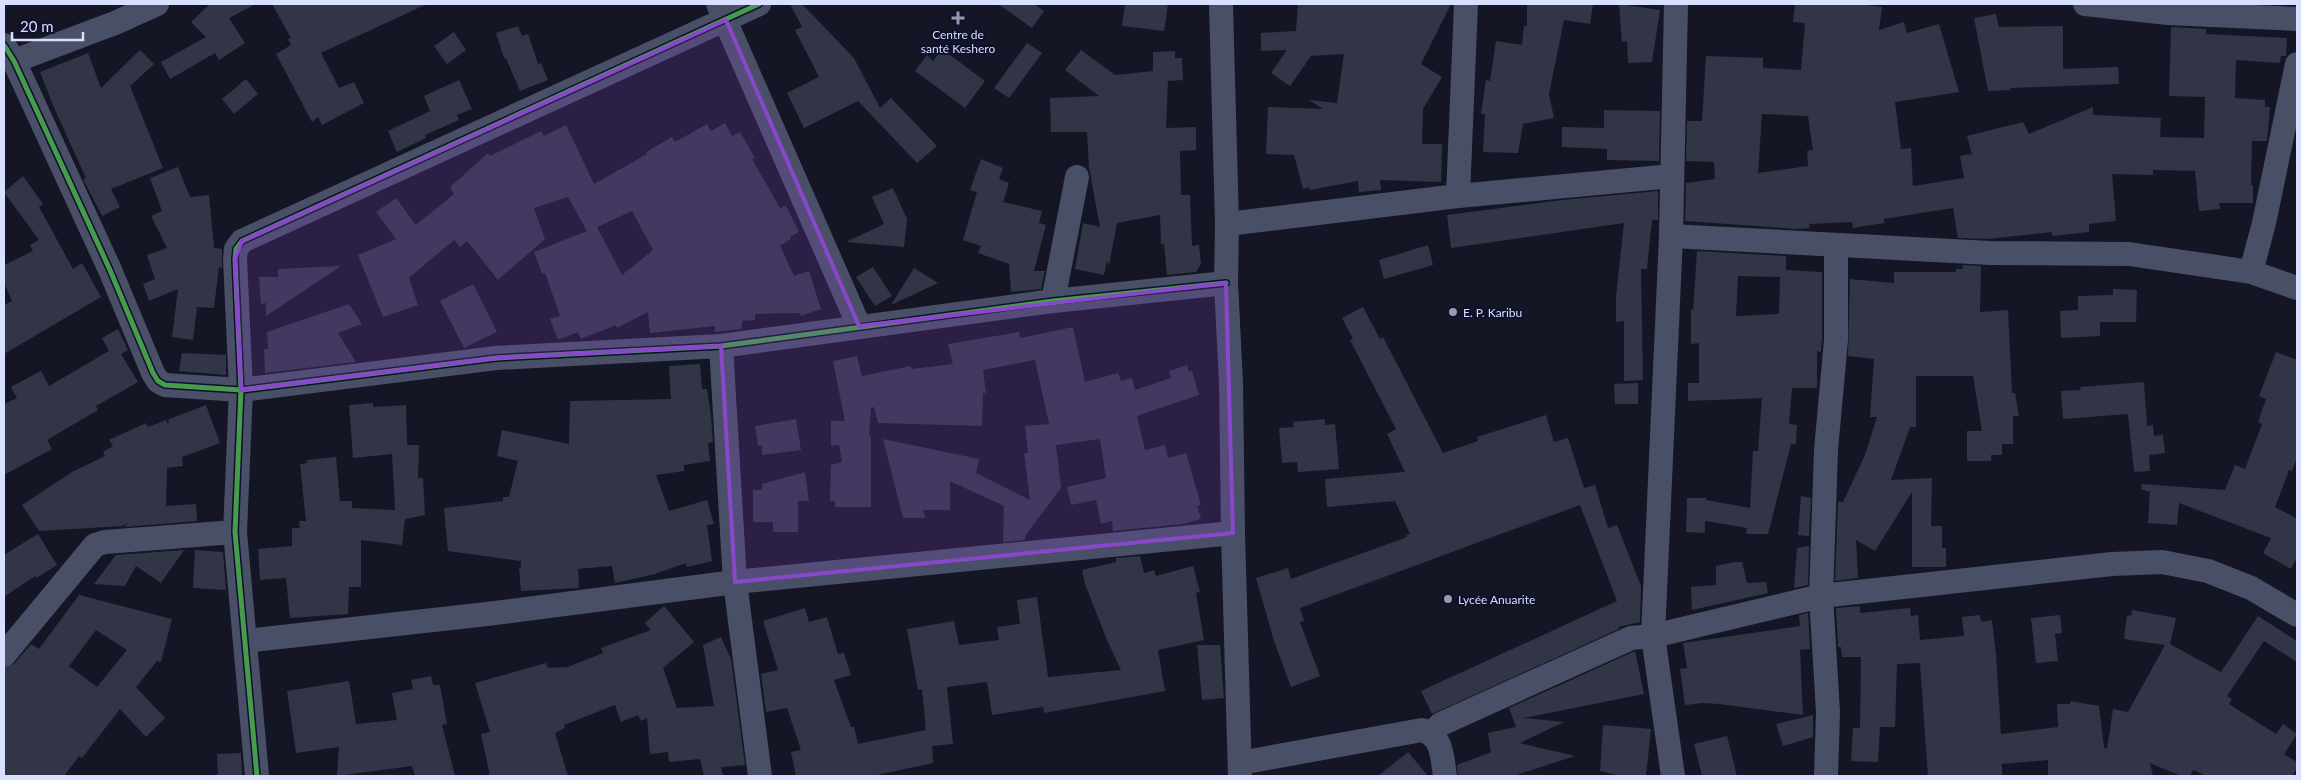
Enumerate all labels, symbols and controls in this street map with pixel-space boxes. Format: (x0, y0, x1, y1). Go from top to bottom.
scale bar (12, 10, 84, 42)
marker: Centre de santé Keshero (951, 11, 965, 25)
text: 20 m (20, 17, 54, 35)
place label: Centre de santé Keshero (921, 27, 995, 56)
place label: E. P. Karibu (1463, 305, 1522, 320)
marker: E. P. Karibu (1447, 306, 1459, 318)
place label: Lycée Anuarite (1458, 592, 1535, 607)
marker: Lycée Anuarite (1442, 593, 1454, 605)

